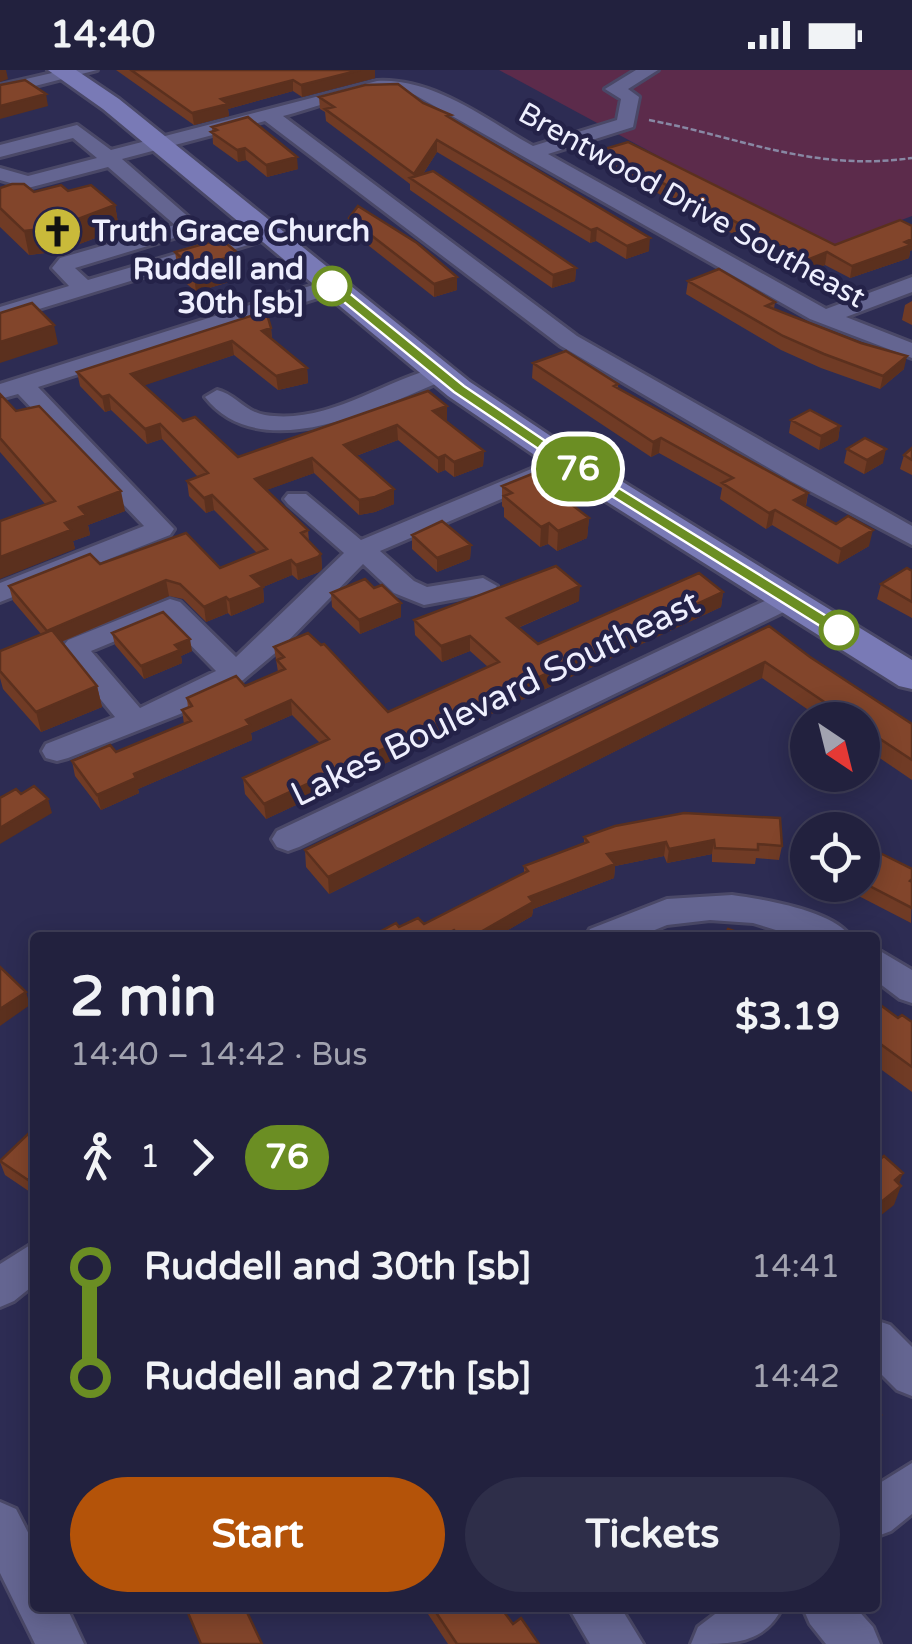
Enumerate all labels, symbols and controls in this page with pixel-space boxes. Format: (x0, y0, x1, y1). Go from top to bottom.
text: 14:40 (50, 12, 155, 58)
street label: Brentwood Drive Southeast (512, 95, 872, 316)
church icon: Truth Grace Church (31, 205, 83, 257)
place label: Truth Grace Church (91, 213, 370, 250)
place label: Ruddell and 30th [sb] (133, 251, 304, 322)
marker: Ruddell and 30th [sb] (313, 267, 351, 305)
line badge: 76 (533, 436, 623, 502)
text: 76 (556, 448, 600, 490)
street label: Lakes Boulevard Southeast (284, 581, 707, 816)
unlabelled marker (820, 611, 858, 649)
north arrow (790, 702, 880, 792)
map controls (790, 702, 880, 902)
button: locate (790, 812, 880, 902)
text: 2 min (70, 965, 217, 1031)
text: $3.19 (735, 994, 840, 1040)
text: 14:40 – 14:42 · Bus (70, 1036, 368, 1074)
icon: walk (70, 1130, 125, 1185)
icon: forward (175, 1130, 230, 1185)
text: 76 (265, 1136, 309, 1178)
text: 1 (140, 1138, 160, 1176)
text: Ruddell and 30th [sb] (144, 1244, 531, 1290)
text: 14:41 (751, 1248, 840, 1286)
text: Ruddell and 27th [sb] (144, 1354, 531, 1400)
text: 14:42 (751, 1358, 840, 1396)
button: Start (70, 1477, 445, 1592)
button: Tickets (465, 1477, 840, 1592)

